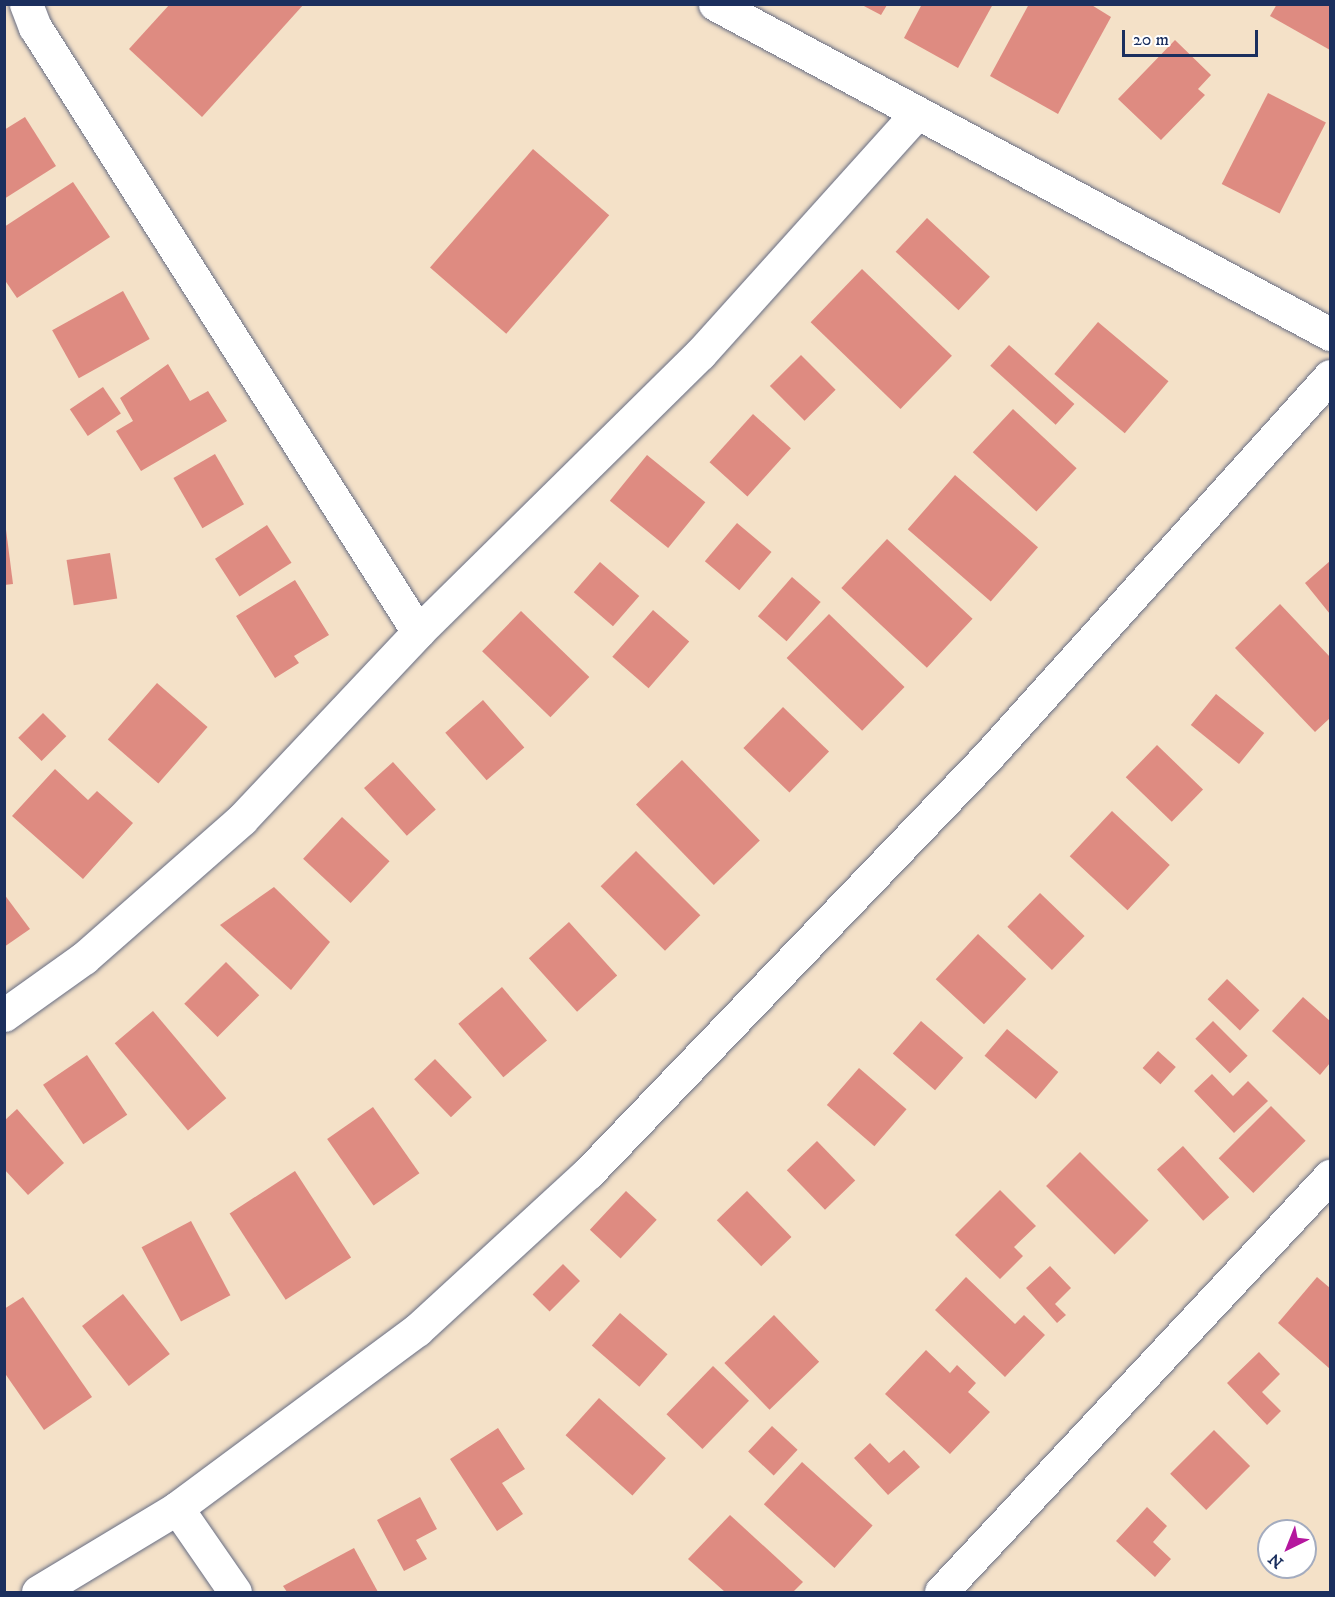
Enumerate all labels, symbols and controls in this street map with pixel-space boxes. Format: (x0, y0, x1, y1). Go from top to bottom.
scale bar (1125, 18, 1262, 56)
text: 20 m (1133, 29, 1169, 51)
north arrow (1257, 1519, 1317, 1579)
text: N (1264, 1549, 1288, 1573)

